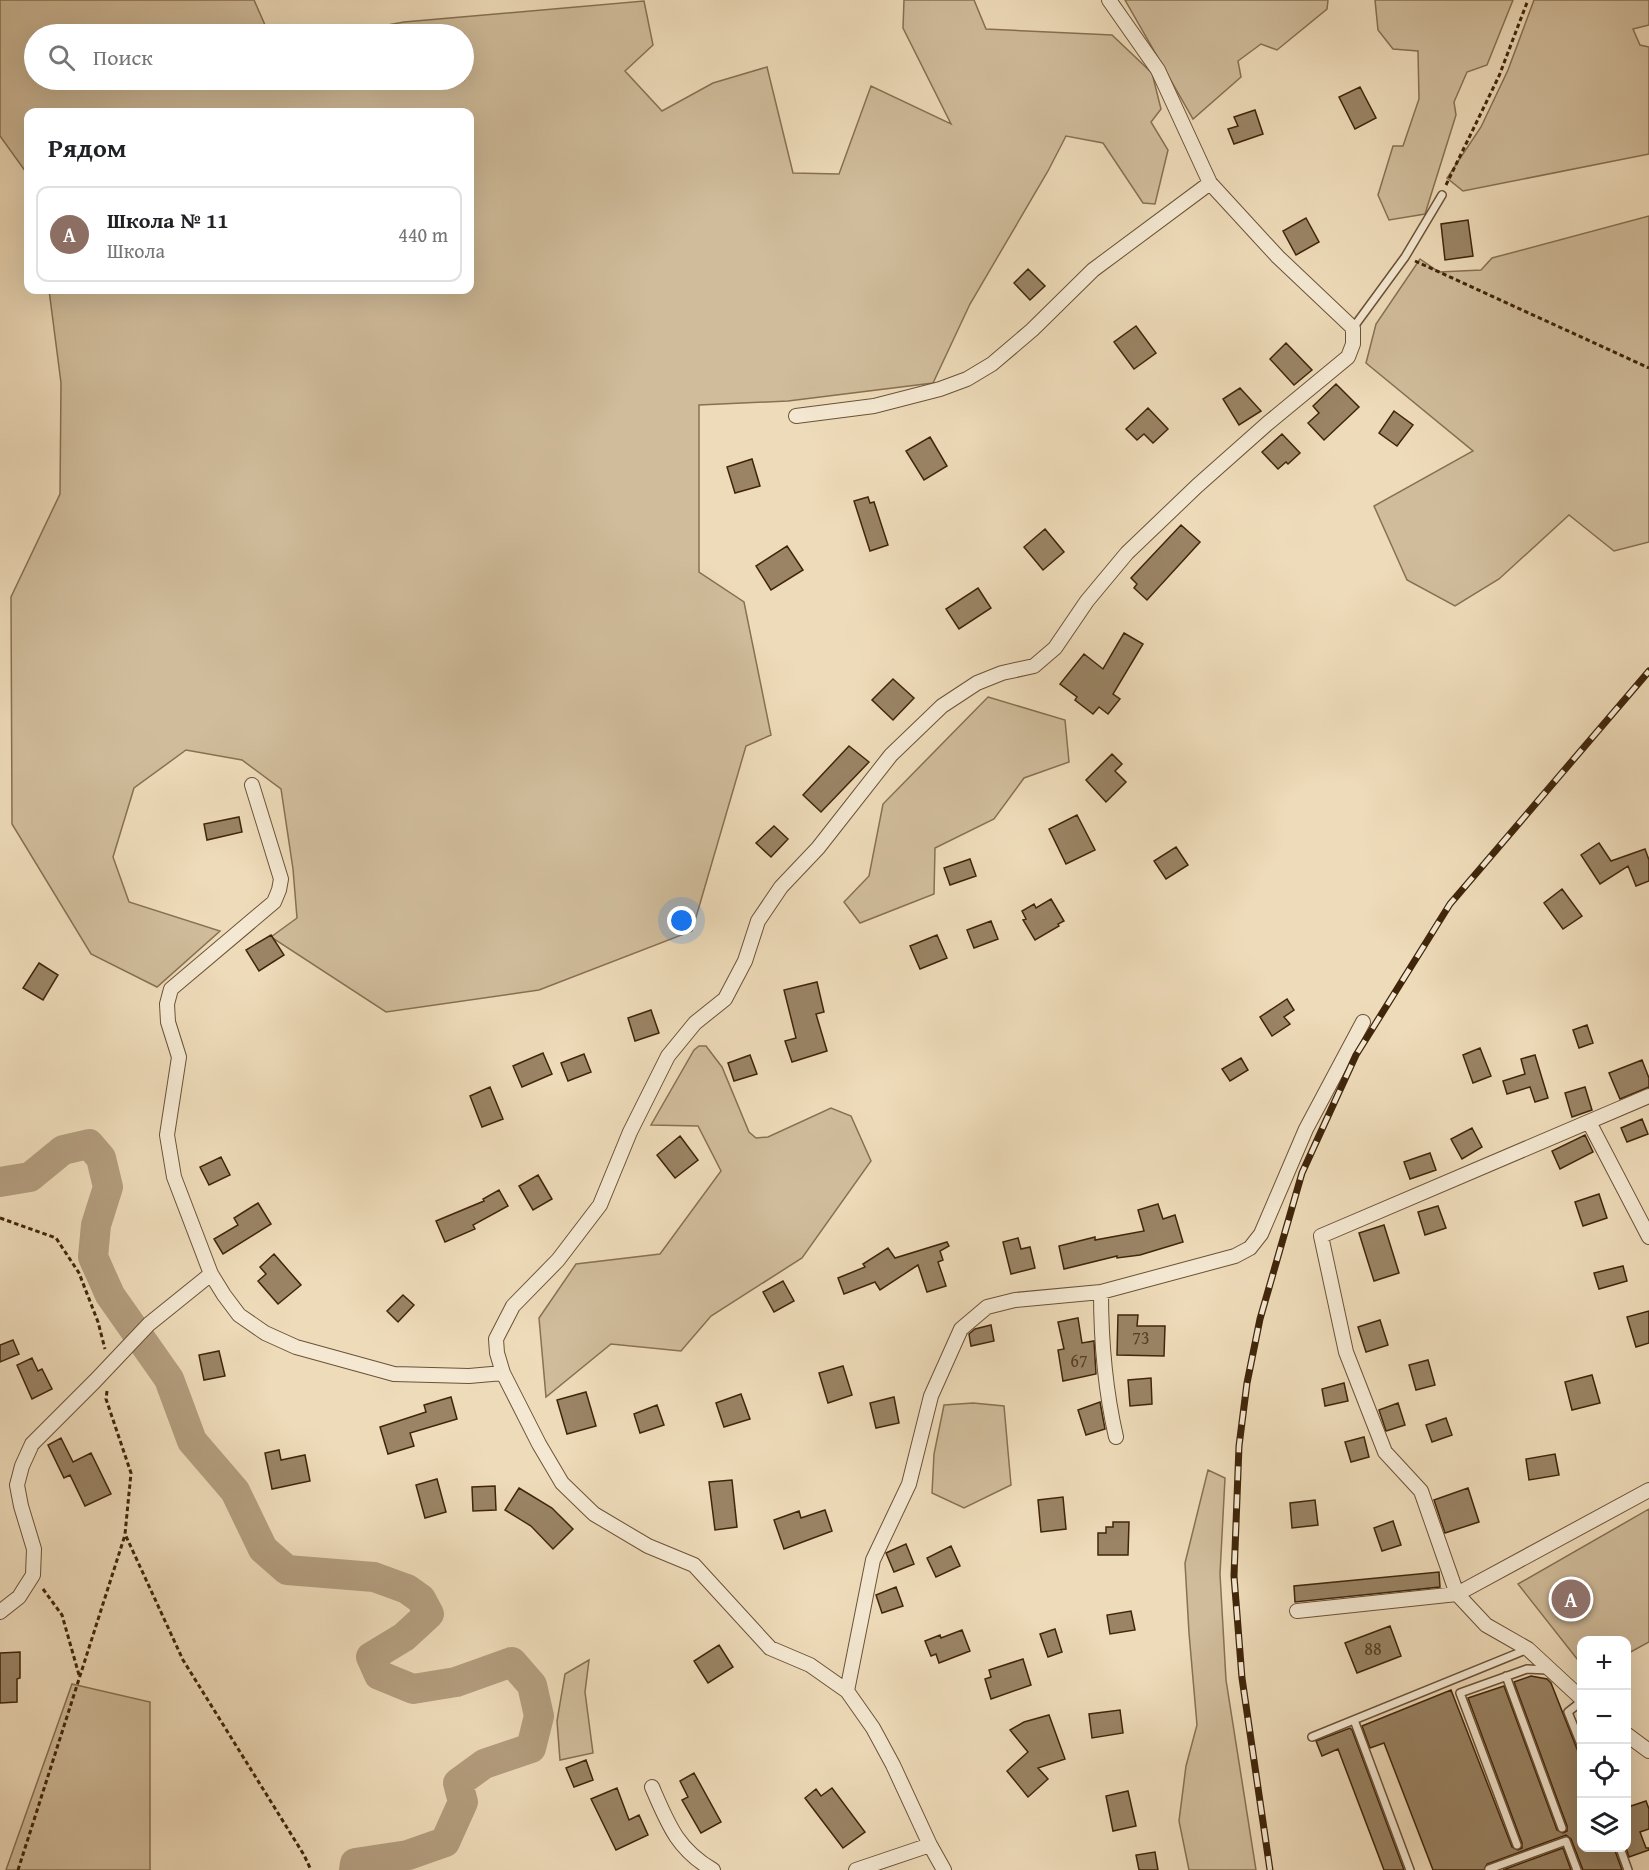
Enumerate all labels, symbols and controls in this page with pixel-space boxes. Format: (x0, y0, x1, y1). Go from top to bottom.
search box (24, 24, 474, 90)
icon: search (45, 41, 78, 74)
text: Поиск (93, 41, 153, 73)
text: Рядом (48, 128, 126, 167)
text: Школа № 11 (107, 204, 229, 236)
text: A (63, 220, 76, 249)
text: 440 m (398, 220, 448, 249)
text: Школа (107, 236, 165, 265)
your location (667, 906, 696, 935)
house number: 73 (1132, 1324, 1150, 1351)
house number: 67 (1070, 1347, 1088, 1374)
pin: A (1552, 1576, 1590, 1622)
house number: 88 (1364, 1635, 1382, 1662)
map controls (1577, 1636, 1631, 1852)
button: + (1577, 1636, 1631, 1690)
button: − (1577, 1690, 1631, 1744)
button: locate (1577, 1744, 1631, 1798)
button: layers (1577, 1798, 1631, 1852)

